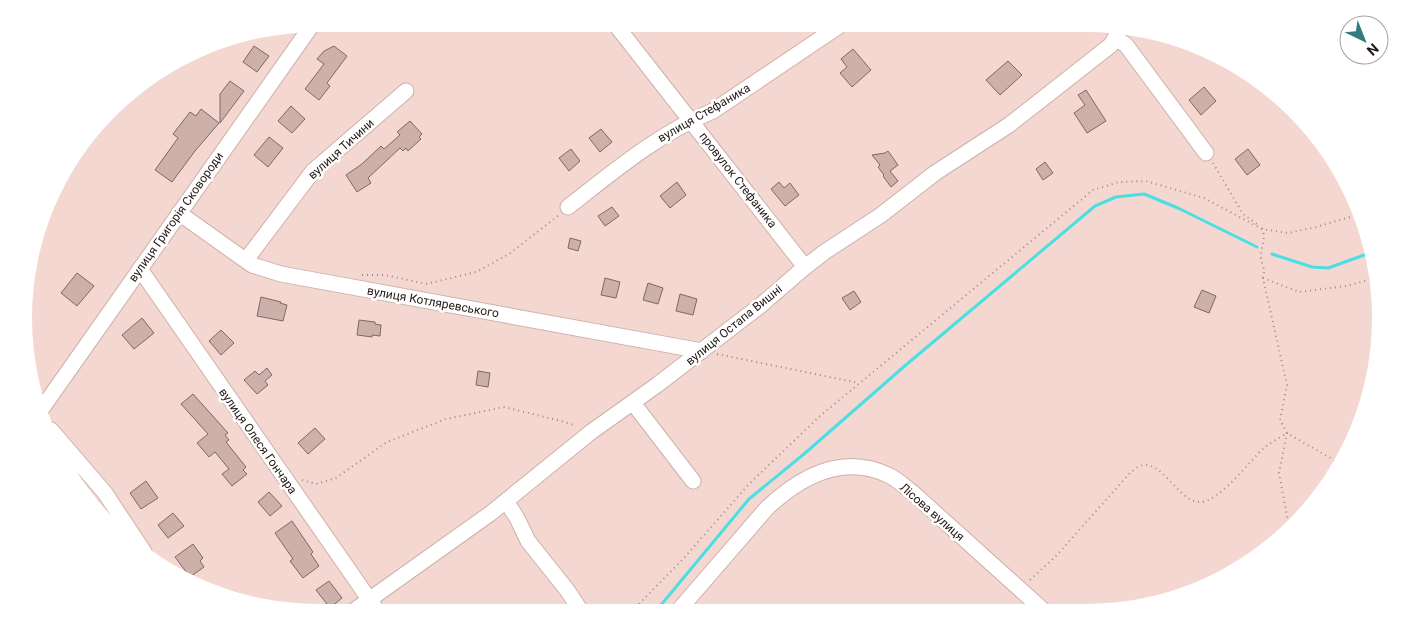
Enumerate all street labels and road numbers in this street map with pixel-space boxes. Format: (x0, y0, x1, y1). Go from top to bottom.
street label: вулиця Стефаника (655, 81, 753, 145)
street label: вулиця Тичини (305, 116, 377, 182)
street label: провулок Стефаника (696, 129, 780, 231)
street label: вулиця Григорія Сковороди (126, 149, 226, 285)
street label: вулиця Остапа Вишні (683, 282, 785, 368)
street label: вулиця Котляревського (366, 284, 500, 321)
street label: вулиця Олеся Гончара (216, 385, 300, 497)
street label: Лісова вулиця (897, 480, 967, 544)

